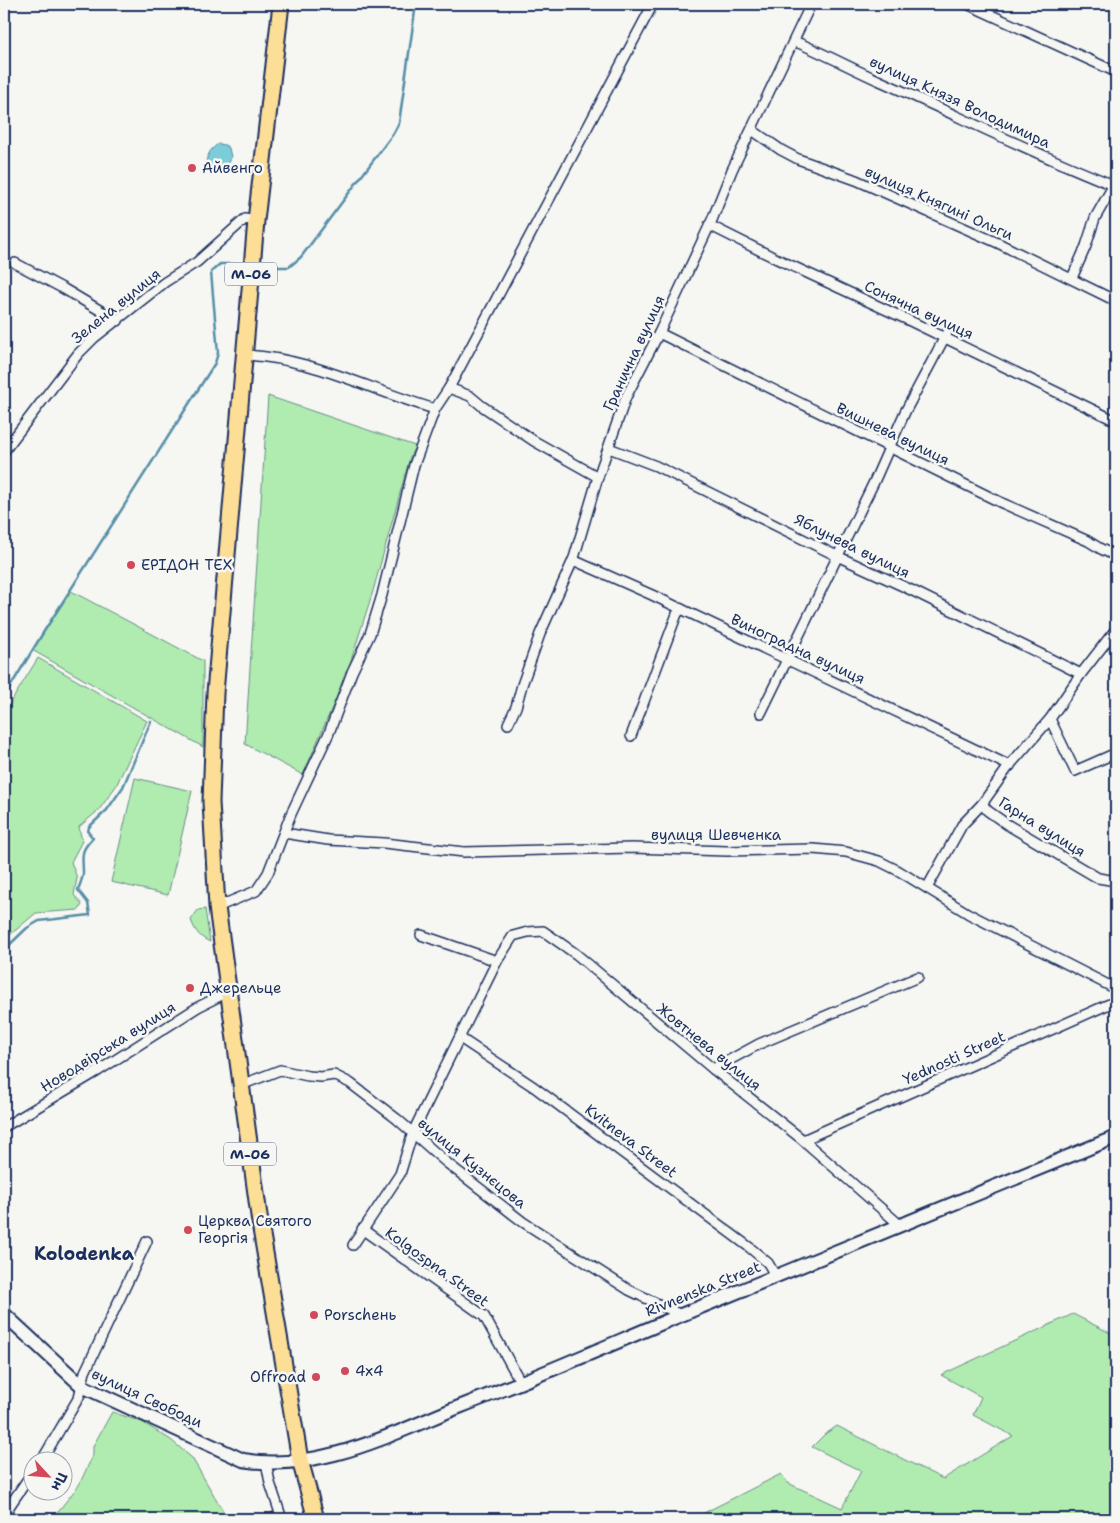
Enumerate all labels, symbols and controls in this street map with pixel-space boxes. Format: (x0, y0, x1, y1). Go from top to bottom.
street label: вулиця Князя Володимира (866, 51, 1054, 153)
place label: Айвенго (202, 158, 263, 178)
street label: вулиця Княгині Ольги (862, 161, 1016, 245)
marker: Айвенго (186, 162, 198, 174)
road number: М-06 (225, 262, 277, 286)
street label: Зелена вулиця (67, 264, 165, 348)
street label: Сонячна вулиця (861, 276, 977, 344)
street label: Гранична вулиця (598, 292, 670, 414)
street label: Вишнева вулиця (833, 398, 953, 470)
street label: Яблунева вулиця (791, 509, 913, 583)
place label: ЕРІДОН ТЕХ (141, 555, 233, 575)
marker: ЕРІДОН ТЕХ (125, 559, 137, 571)
street label: Виноградна вулиця (728, 609, 868, 689)
street label: Гарна вулиця (995, 792, 1089, 862)
street label: вулиця Шевченка (651, 825, 782, 845)
place label: Джерельце (200, 978, 282, 998)
marker: Джерельце (184, 982, 196, 994)
street label: Новодвірська вулиця (37, 997, 179, 1097)
street label: Жовтнева вулиця (653, 999, 765, 1095)
street label: Yednosti Street (900, 1026, 1008, 1090)
street label: Kvitneva Street (581, 1100, 681, 1182)
street label: вулиця Кузнєцова (414, 1113, 531, 1213)
road number: М-06 (224, 1142, 276, 1166)
place label: Церква Святого Георгія (198, 1211, 312, 1248)
street label: Kolgospna Street (381, 1223, 493, 1311)
marker: Церква Святого Георгія (182, 1224, 194, 1236)
district label: Kolodenka (34, 1242, 135, 1266)
street label: Rivnenska Street (642, 1257, 764, 1321)
place label: Porscheнь (324, 1305, 397, 1325)
marker: Porscheнь (308, 1309, 320, 1321)
place label: 4x4 (355, 1361, 384, 1381)
street label: вулиця Свободи (88, 1364, 206, 1433)
marker: 4x4 (339, 1365, 351, 1377)
place label: Offroad (250, 1367, 306, 1387)
marker: Offroad (310, 1371, 322, 1383)
north arrow (22, 1450, 72, 1500)
text: Пн (48, 1469, 72, 1494)

